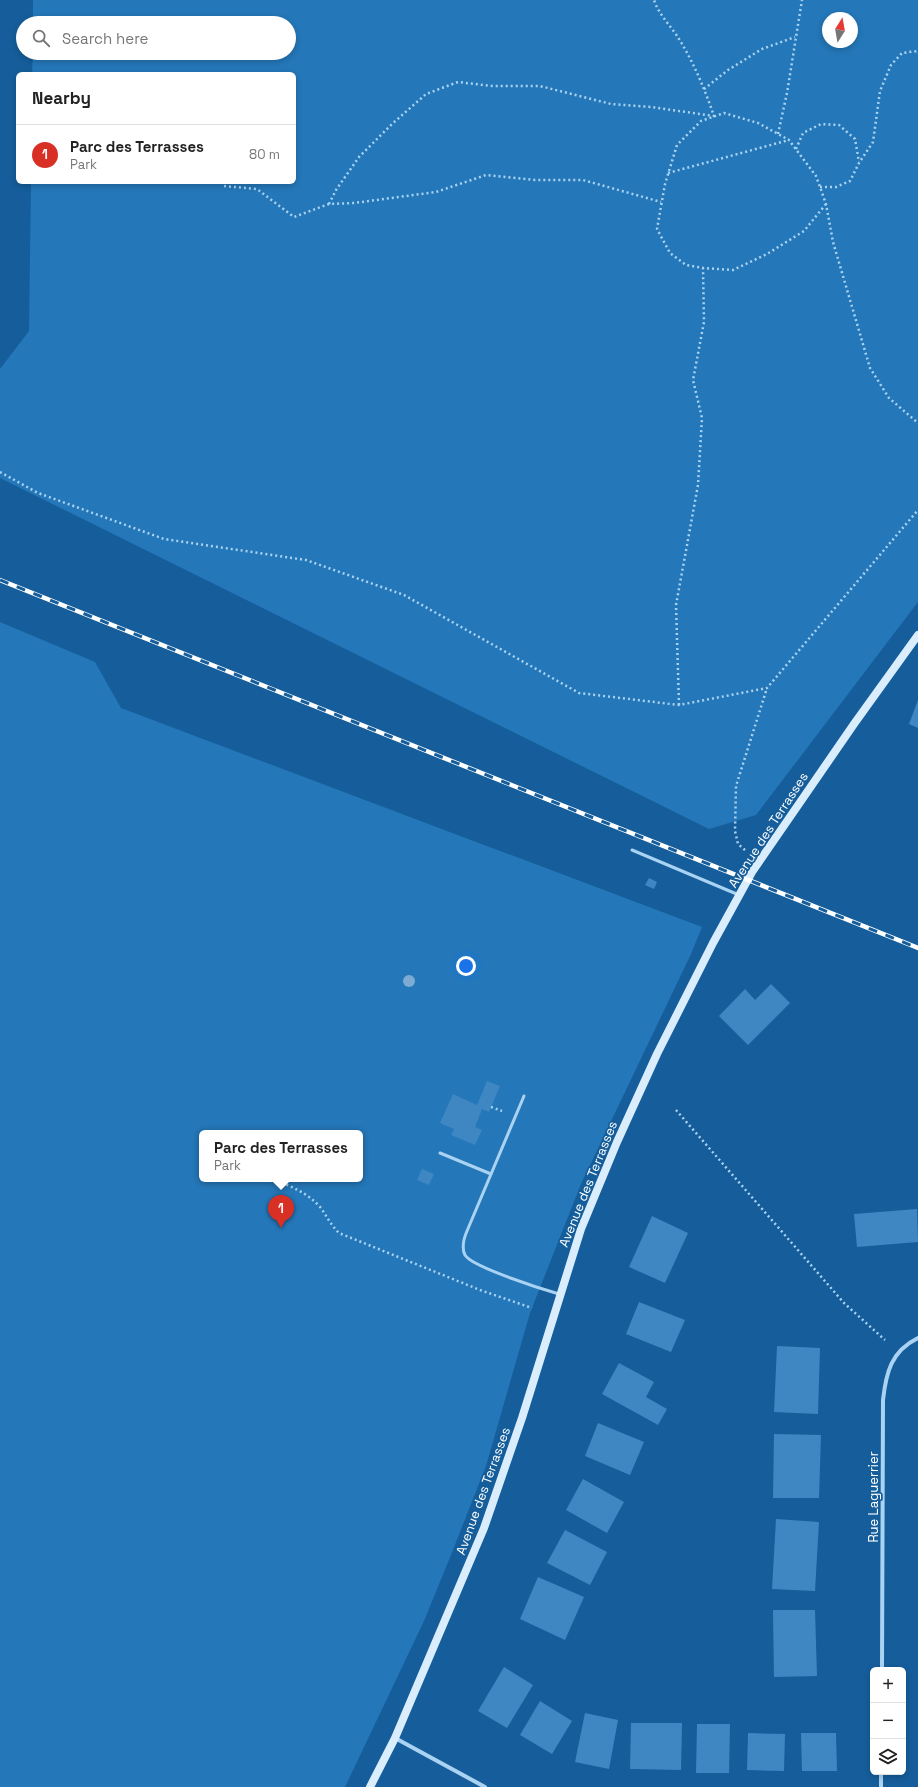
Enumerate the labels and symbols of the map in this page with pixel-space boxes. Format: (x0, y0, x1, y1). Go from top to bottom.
north arrow (822, 12, 858, 48)
street label: Avenue des Terrasses (724, 769, 812, 891)
your location (456, 956, 476, 976)
street label: Avenue des Terrasses (555, 1118, 621, 1250)
pin: 1 (268, 1195, 294, 1228)
street label: Avenue des Terrasses (452, 1425, 514, 1557)
street label: Rue Laguerrier (865, 1451, 882, 1543)

